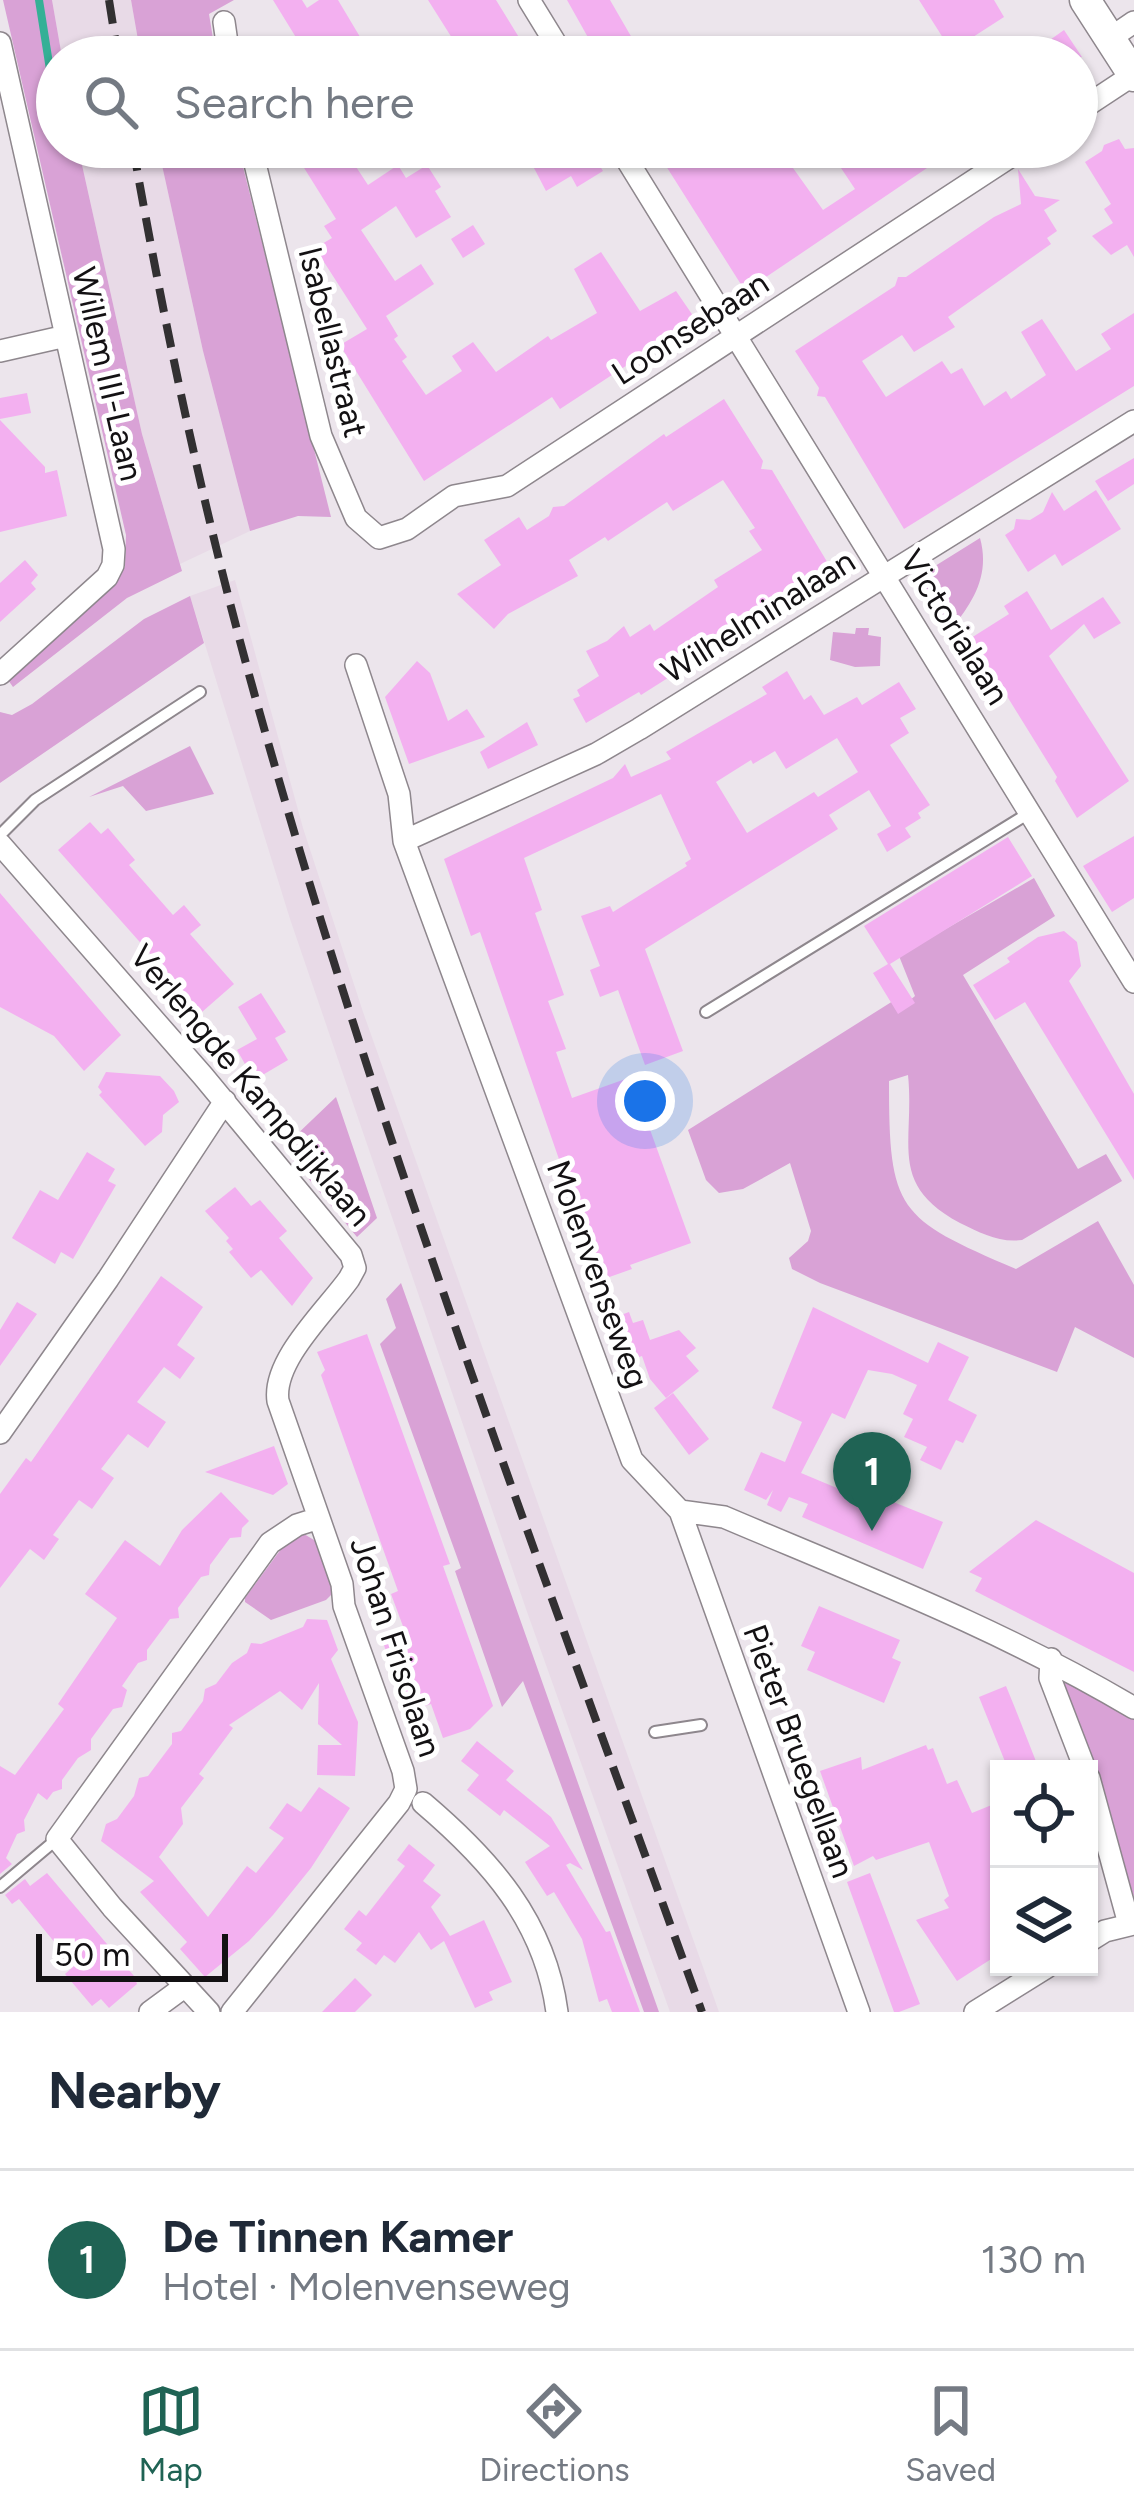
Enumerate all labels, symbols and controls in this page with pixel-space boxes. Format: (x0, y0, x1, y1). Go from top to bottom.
search box (36, 36, 1098, 168)
icon: search (78, 69, 144, 135)
text: Search here (174, 75, 414, 129)
street label: Isabellastraat (290, 243, 376, 441)
street label: Willem III-Laan (64, 263, 152, 485)
street label: Loonsebaan (604, 263, 776, 393)
street label: Wilhelminalaan (654, 541, 862, 691)
street label: Victorialaan (892, 543, 1018, 711)
street label: Verlengde Kampdijklaan (122, 937, 380, 1233)
your location (615, 1071, 675, 1131)
street label: Molenvenseweg (539, 1155, 657, 1393)
pin: 1 (833, 1432, 911, 1531)
street label: Johan Frisolaan (342, 1532, 450, 1762)
street label: Pieter Bruegellaan (735, 1619, 863, 1883)
map controls (990, 1760, 1098, 1976)
button: locate (990, 1760, 1098, 1868)
button: layers (990, 1868, 1098, 1976)
scale bar (36, 1928, 228, 1981)
text: 50 m (54, 1935, 130, 1974)
text: Nearby (48, 2060, 221, 2121)
text: De Tinnen Kamer (162, 2209, 513, 2263)
text: 1 (79, 2236, 95, 2283)
text: 130 m (981, 2236, 1086, 2283)
text: Hotel · Molenvenseweg (162, 2263, 571, 2310)
tab: Map (138, 2378, 204, 2489)
tab: Directions (479, 2378, 630, 2489)
tab: Saved (905, 2378, 996, 2489)

